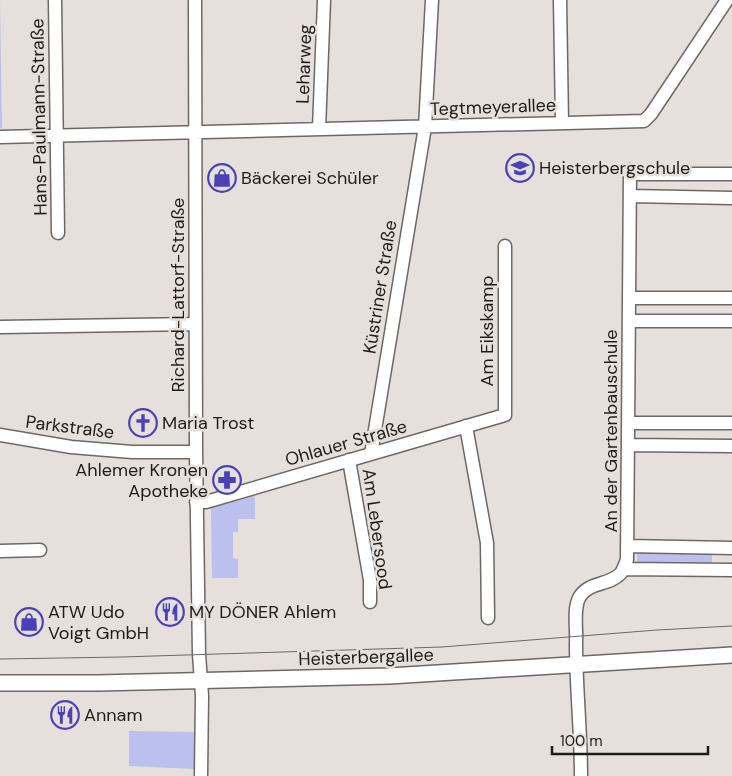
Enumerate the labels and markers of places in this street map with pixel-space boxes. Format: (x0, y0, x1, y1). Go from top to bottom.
school or university icon: Heisterbergschule (505, 153, 535, 183)
place label: Heisterbergschule (539, 156, 690, 180)
shop icon: Bäckerei Schüler (207, 163, 237, 193)
place label: Bäckerei Schüler (241, 166, 379, 190)
church icon: Maria Trost (128, 408, 158, 438)
place label: Maria Trost (162, 411, 254, 435)
place label: Ahlemer Kronen Apotheke (75, 458, 208, 503)
pharmacy icon: Ahlemer Kronen Apotheke (212, 465, 242, 495)
restaurant icon: MY DÖNER Ahlem (155, 597, 185, 627)
place label: ATW Udo Voigt GmbH (48, 600, 149, 645)
place label: MY DÖNER Ahlem (189, 600, 336, 624)
shop icon: ATW Udo Voigt GmbH (14, 607, 44, 637)
restaurant icon: Annam (50, 700, 80, 730)
place label: Annam (84, 703, 142, 727)

